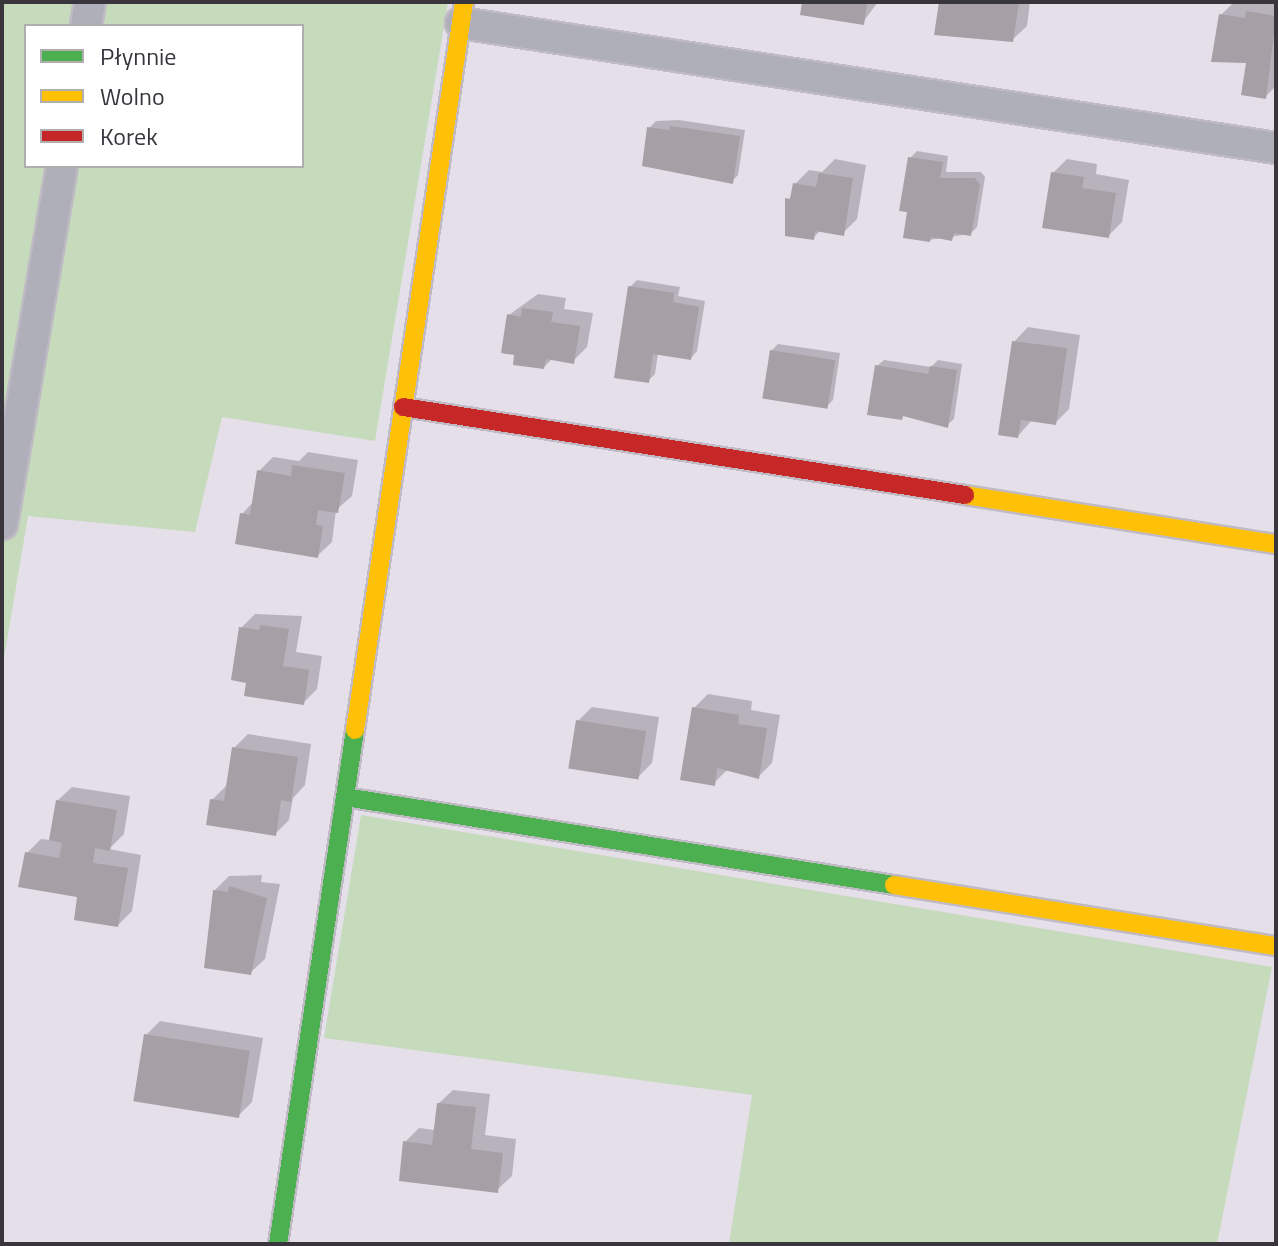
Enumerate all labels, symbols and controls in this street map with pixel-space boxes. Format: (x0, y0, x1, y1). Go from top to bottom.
legend (24, 24, 304, 168)
text: Płynnie (100, 38, 176, 74)
text: Wolno (100, 78, 165, 114)
text: Korek (100, 118, 158, 154)

